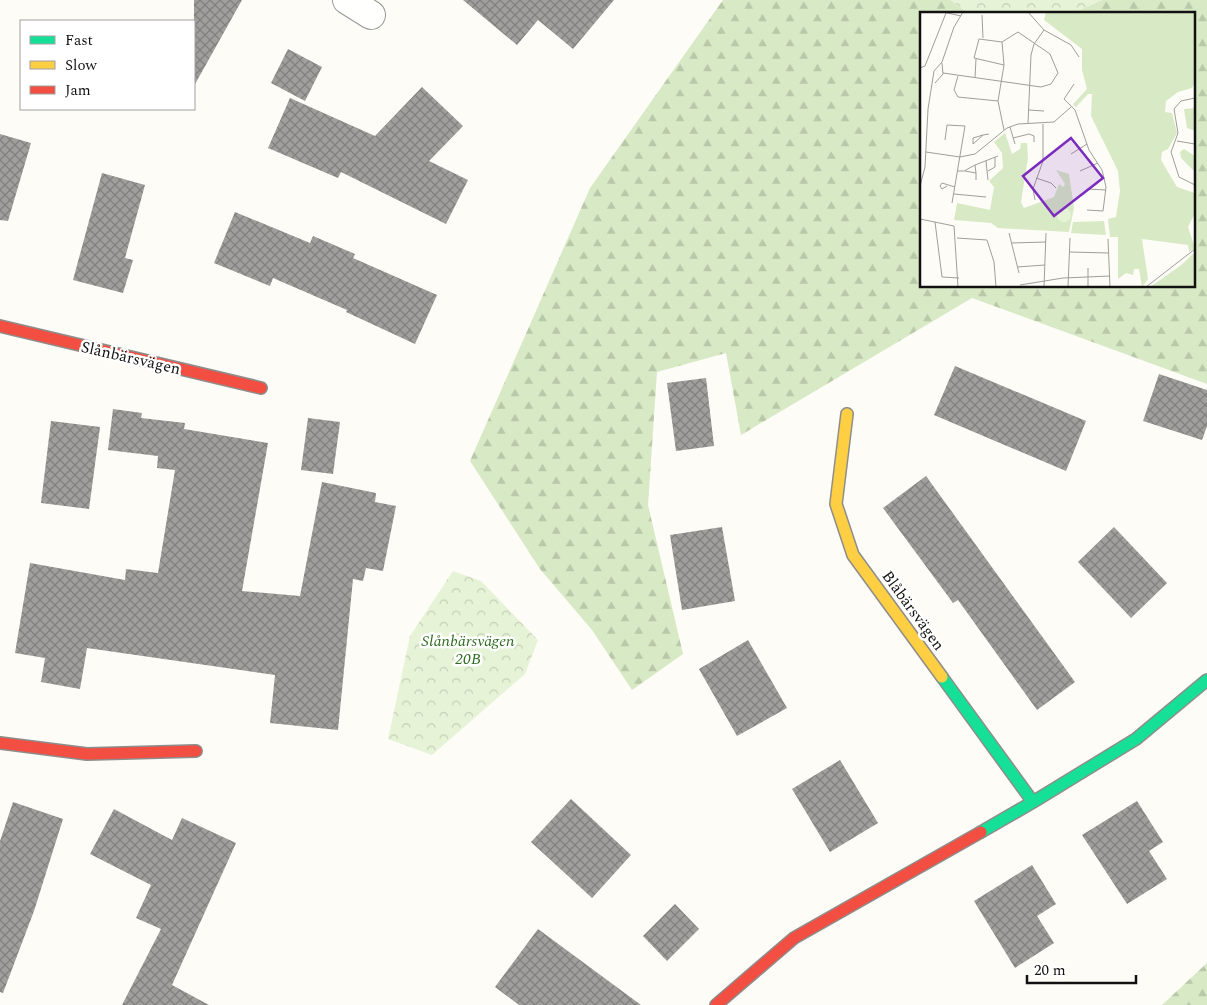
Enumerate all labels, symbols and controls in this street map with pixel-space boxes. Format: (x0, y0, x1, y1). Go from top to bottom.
inset map (920, 12, 1194, 288)
legend (20, 20, 195, 110)
text: Fast (65, 29, 93, 52)
text: Slow (65, 54, 97, 77)
text: Jam (65, 79, 91, 102)
street label: Slånbärsvägen (79, 335, 183, 381)
street label: Blåbärsvägen (876, 566, 951, 656)
park label: Slånbärsvägen 20B (422, 629, 515, 671)
scale bar (1027, 952, 1136, 984)
text: 20 m (1034, 959, 1066, 982)

